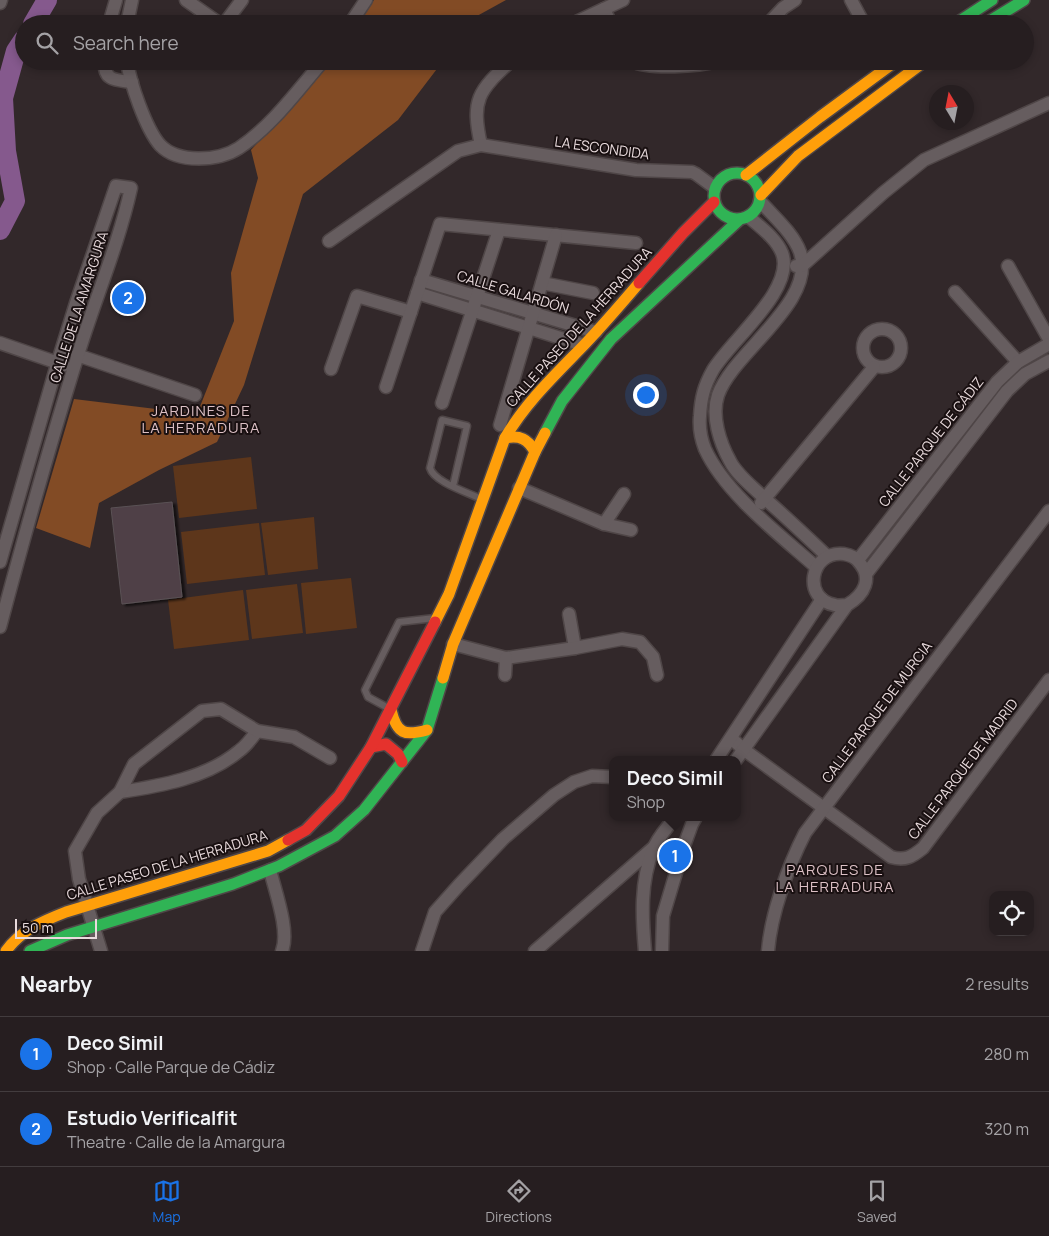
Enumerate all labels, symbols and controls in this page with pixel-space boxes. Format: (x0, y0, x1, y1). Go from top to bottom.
search box (15, 15, 1034, 70)
icon: search (33, 29, 61, 57)
text: Search here (73, 30, 179, 56)
north arrow (929, 85, 974, 130)
street label: LA ESCONDIDA (553, 131, 651, 164)
street label: CALLE DE LA AMARGURA (45, 228, 112, 385)
street label: CALLE PASEO DE LA HERRADURA (502, 242, 656, 411)
street label: CALLE GALARDÓN (455, 265, 571, 318)
pin: 2 (112, 279, 144, 317)
street label: CALLE PARQUE DE CÁDIZ (874, 373, 987, 511)
your location (633, 382, 659, 408)
district label: JARDINES DE LA HERRADURA (142, 400, 260, 438)
street label: CALLE PARQUE DE MURCIA (817, 637, 936, 786)
street label: CALLE PARQUE DE MADRID (903, 694, 1022, 843)
popup (609, 756, 741, 821)
text: Deco Simil (627, 765, 723, 791)
text: Shop (627, 791, 665, 813)
street label: CALLE PASEO DE LA HERRADURA (64, 825, 270, 904)
pin: 1 (659, 837, 691, 875)
district label: PARQUES DE LA HERRADURA (776, 859, 894, 897)
map controls (989, 891, 1034, 936)
button: locate (989, 891, 1034, 936)
scale bar (15, 916, 98, 939)
text: 50 m (22, 918, 53, 937)
text: Nearby (20, 970, 92, 998)
text: 2 results (965, 973, 1029, 995)
text: Deco Simil (67, 1030, 164, 1056)
text: 1 (32, 1043, 40, 1065)
text: 280 m (984, 1043, 1029, 1065)
text: Shop · Calle Parque de Cádiz (67, 1056, 275, 1078)
text: Estudio Verificalfit (67, 1105, 237, 1131)
text: 2 (31, 1118, 41, 1140)
text: 320 m (985, 1118, 1029, 1140)
text: Theatre · Calle de la Amargura (67, 1131, 285, 1153)
tab: Map (153, 1177, 181, 1226)
tab: Directions (486, 1177, 552, 1226)
tab: Saved (857, 1177, 896, 1226)

